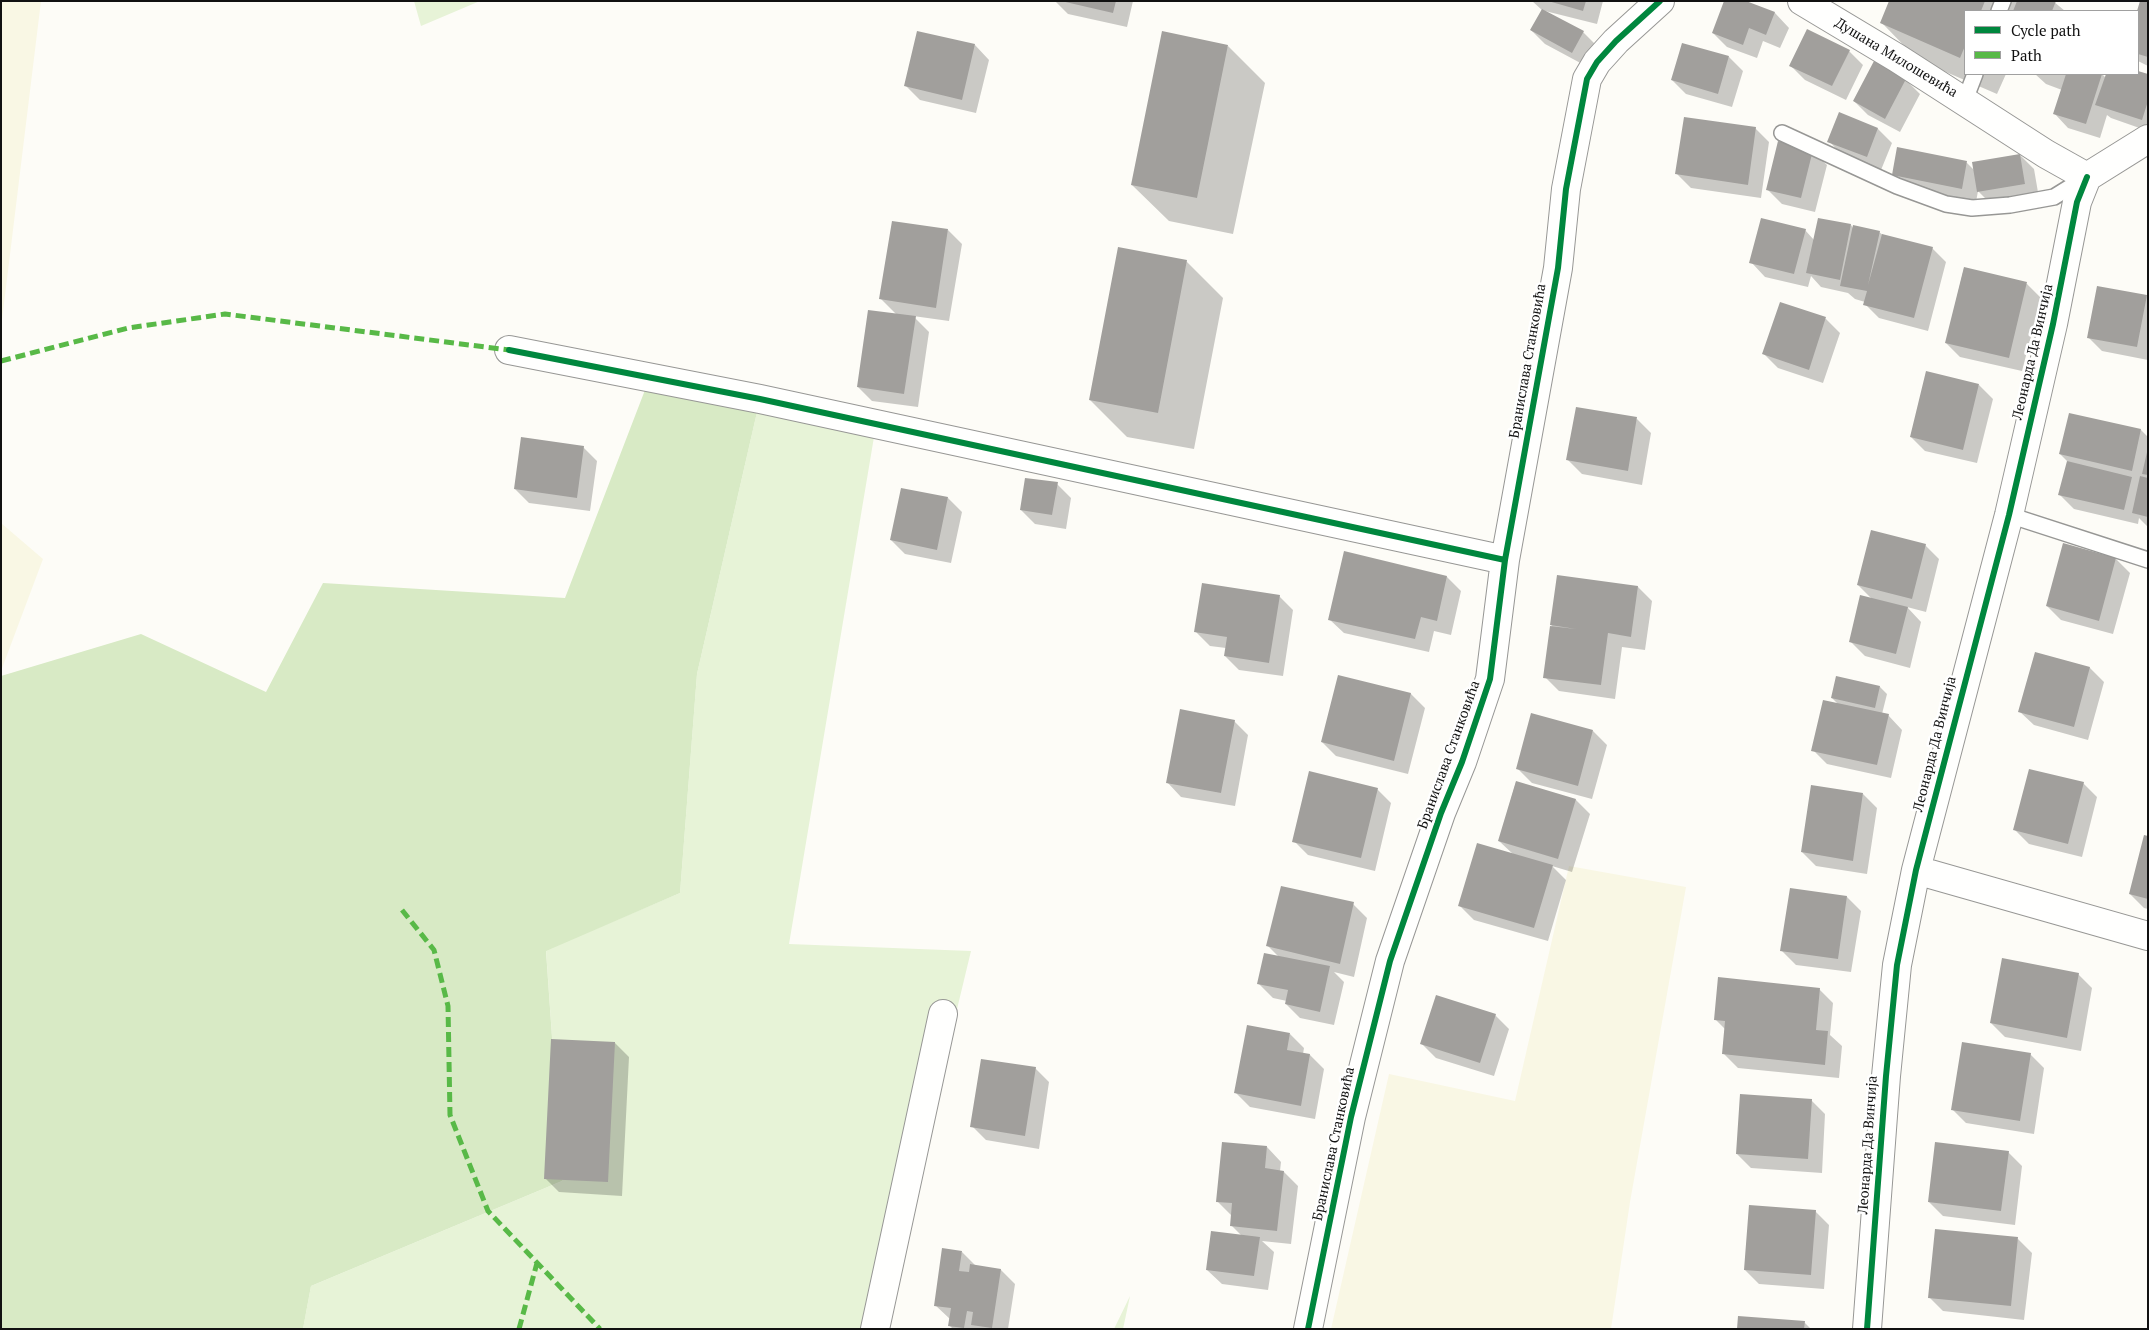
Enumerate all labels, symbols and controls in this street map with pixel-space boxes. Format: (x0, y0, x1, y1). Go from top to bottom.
legend (1964, 10, 2139, 75)
street label: Душана Милошевића (1832, 15, 1960, 101)
text: Cycle path (2011, 20, 2081, 40)
text: Path (2011, 45, 2042, 65)
street label: Бранислава Станковића (1506, 282, 1550, 440)
street label: Леонарда Да Винчија (2009, 282, 2057, 422)
street label: Леонарда Да Винчија (1910, 675, 1960, 813)
street label: Бранислава Станковића (1414, 678, 1484, 832)
street label: Бранислава Станковића (1309, 1066, 1359, 1222)
street label: Леонарда Да Винчија (1855, 1075, 1881, 1215)

